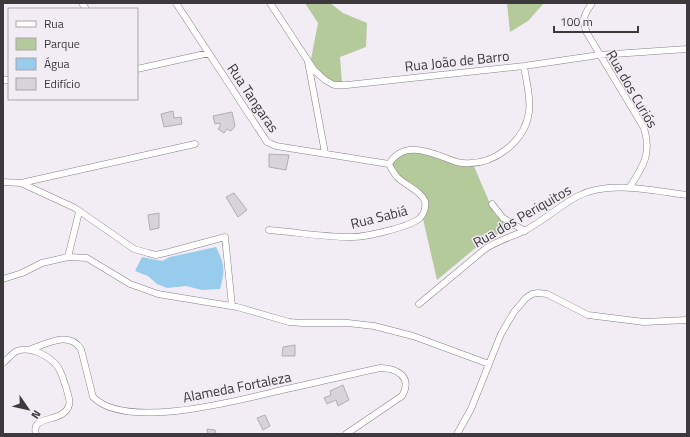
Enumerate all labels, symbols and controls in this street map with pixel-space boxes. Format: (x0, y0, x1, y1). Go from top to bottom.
legend (8, 8, 138, 100)
scale bar (554, 8, 638, 34)
text: 100 m (560, 12, 593, 31)
text: Rua (44, 14, 64, 33)
text: Parque (44, 34, 80, 53)
street label: Rua João de Barro (404, 45, 510, 76)
street label: Rua dos Curiós (602, 46, 663, 132)
text: Água (44, 54, 70, 73)
street label: Rua Tangaras (223, 59, 284, 136)
text: Edifício (44, 74, 80, 93)
street label: Rua dos Periquitos (469, 179, 575, 252)
street label: Rua Sabiá (348, 199, 410, 234)
street label: Alameda Fortaleza (181, 366, 293, 407)
north arrow (8, 389, 48, 429)
text: N (28, 407, 45, 422)

